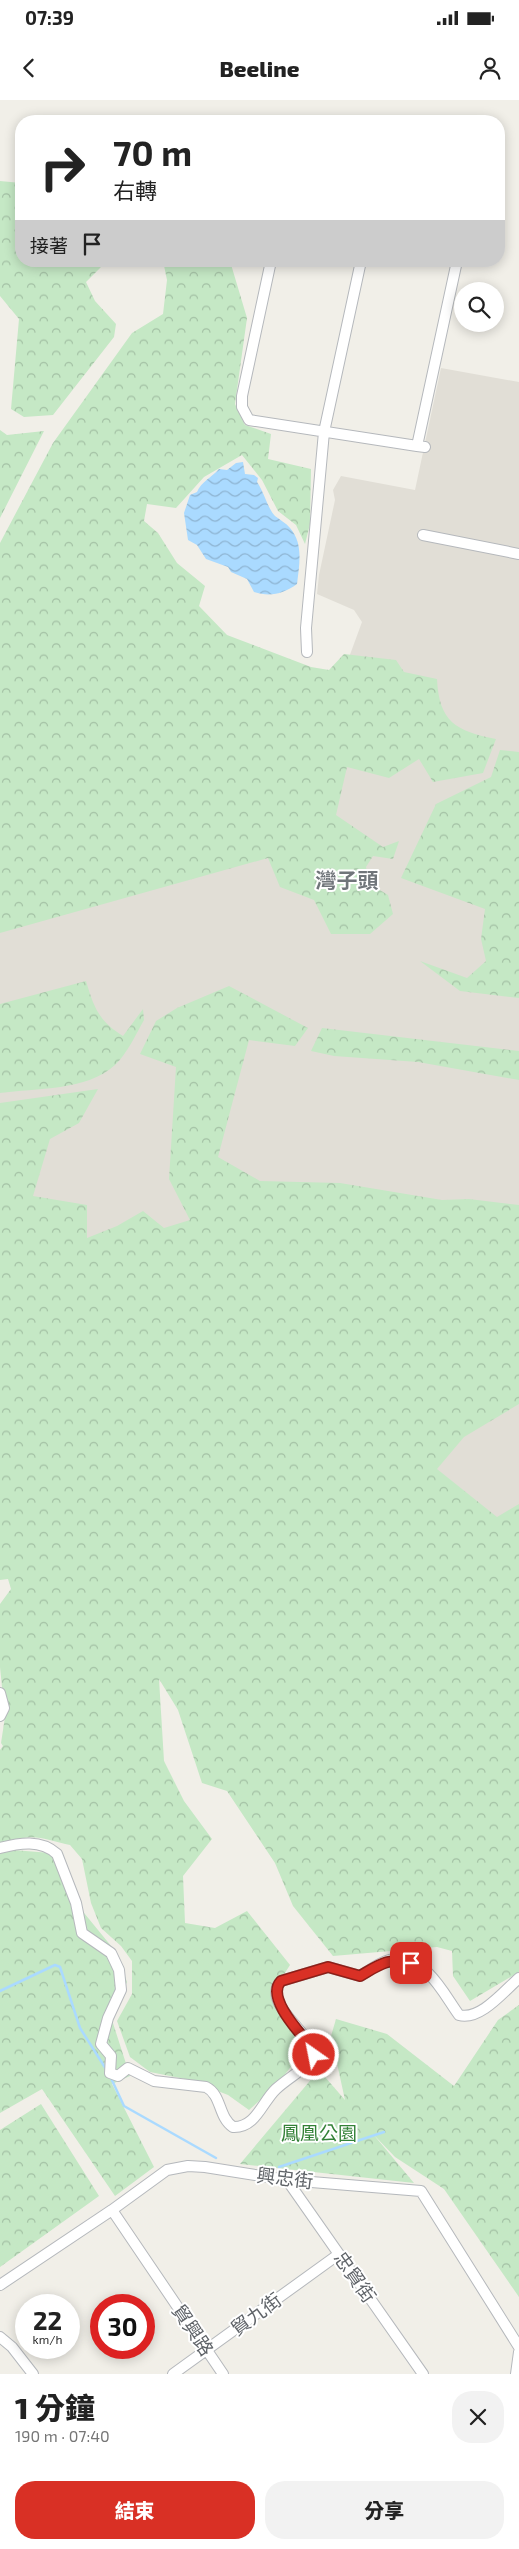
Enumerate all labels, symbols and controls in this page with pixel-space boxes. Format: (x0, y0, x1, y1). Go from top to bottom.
text: 07:39 (25, 6, 74, 29)
icon: back (15, 54, 43, 82)
icon: person (476, 54, 504, 82)
text: Beeline (220, 55, 299, 81)
text: 70 m (113, 131, 192, 173)
icon: right (30, 135, 95, 200)
text: 右轉 (113, 177, 157, 203)
icon: arrive (78, 230, 106, 258)
text: 接著 (30, 234, 68, 257)
map controls (454, 282, 504, 332)
button: search (454, 282, 504, 332)
district label: 灣子頭 (316, 867, 379, 892)
pin (390, 1942, 432, 1984)
icon: arrive (397, 1949, 425, 1977)
position arrow (287, 2028, 339, 2080)
park label: 鳳凰公園 (281, 2121, 357, 2144)
street label: 興忠街 (255, 2163, 315, 2192)
street label: 忠貿街 (330, 2247, 381, 2307)
street label: 貿九街 (226, 2288, 286, 2340)
speed limit sign: 30 (90, 2294, 155, 2359)
street label: 貿興路 (168, 2300, 219, 2360)
text: 22 (33, 2305, 62, 2335)
text: km/h (33, 2332, 62, 2346)
text: 1 分鐘 (15, 2389, 95, 2425)
button: close (452, 2391, 504, 2443)
text: 190 m · 07:40 (15, 2426, 110, 2445)
button: 結束 (15, 2481, 255, 2539)
button: 分享 (265, 2481, 504, 2539)

